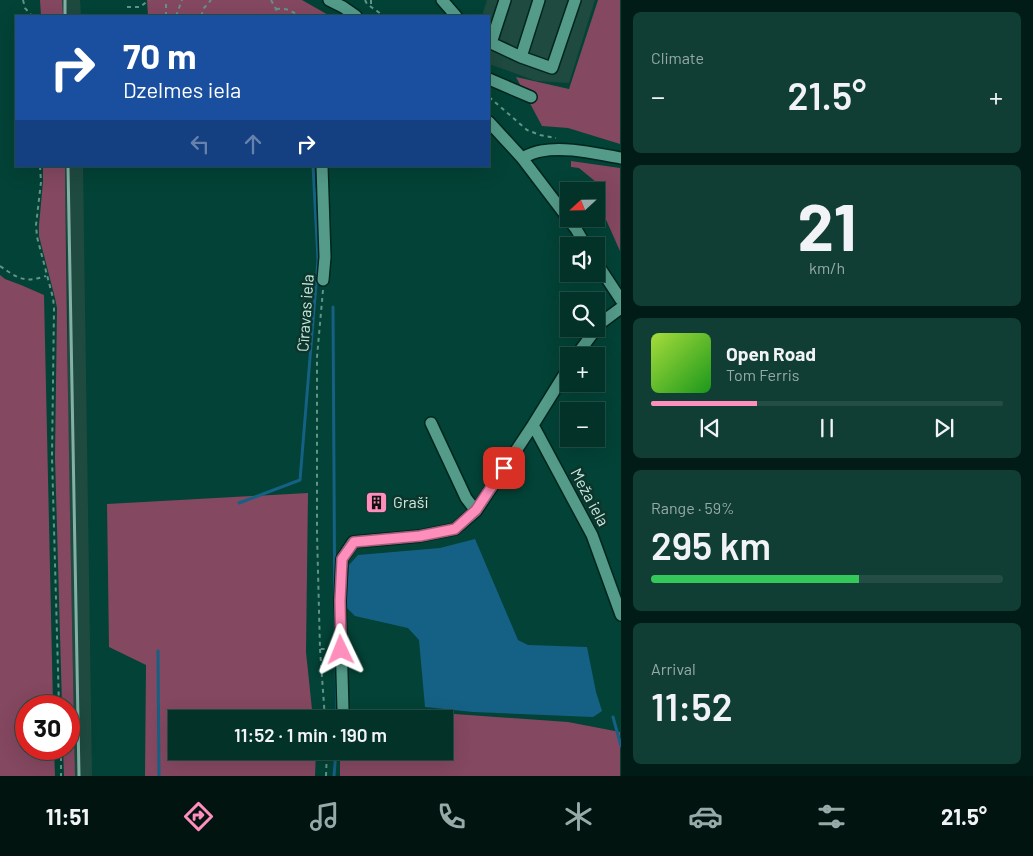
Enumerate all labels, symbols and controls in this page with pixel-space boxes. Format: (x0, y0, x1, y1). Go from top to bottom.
text: 70 m (123, 34, 197, 76)
icon: right (40, 35, 105, 100)
text: Climate (651, 48, 704, 67)
text: 21.5° (788, 72, 866, 118)
text: Dzelmes iela (123, 76, 241, 102)
text: − (651, 79, 665, 113)
text: + (989, 79, 1003, 113)
icon: left (186, 130, 214, 158)
icon: ahead (239, 130, 267, 158)
icon: right (292, 130, 320, 158)
north arrow (560, 182, 605, 228)
map controls (560, 182, 605, 447)
text: 21 (797, 186, 857, 264)
button: sound (560, 237, 605, 282)
text: km/h (809, 258, 845, 277)
street label: Cīravas iela (292, 273, 317, 353)
button: search (560, 292, 605, 337)
text: Open Road (726, 342, 816, 365)
button: + (560, 347, 605, 392)
text: Tom Ferris (726, 365, 800, 384)
button: − (560, 402, 605, 447)
icon: previous (696, 414, 724, 442)
icon: pause (813, 414, 841, 442)
icon: next (930, 414, 958, 442)
pin (483, 447, 525, 489)
icon: arrive (490, 454, 518, 482)
street label: Meža iela (567, 465, 614, 529)
building icon: Graši (365, 490, 389, 514)
place label: Graši (393, 492, 429, 511)
text: Range · 59% (651, 498, 735, 517)
text: 295 km (651, 522, 771, 568)
position arrow (314, 623, 366, 675)
text: Arrival (651, 659, 696, 678)
text: 11:52 (651, 683, 733, 729)
speed limit sign: 30 (15, 695, 80, 760)
text: 11:52 · 1 min · 190 m (234, 723, 387, 746)
icon: directions (181, 799, 216, 834)
icon: music (307, 799, 342, 834)
icon: phone (434, 799, 469, 834)
icon: climate (561, 799, 596, 834)
icon: car (688, 799, 723, 834)
icon: filters (814, 799, 849, 834)
text: 11:51 (46, 803, 89, 829)
text: 21.5° (941, 803, 987, 829)

